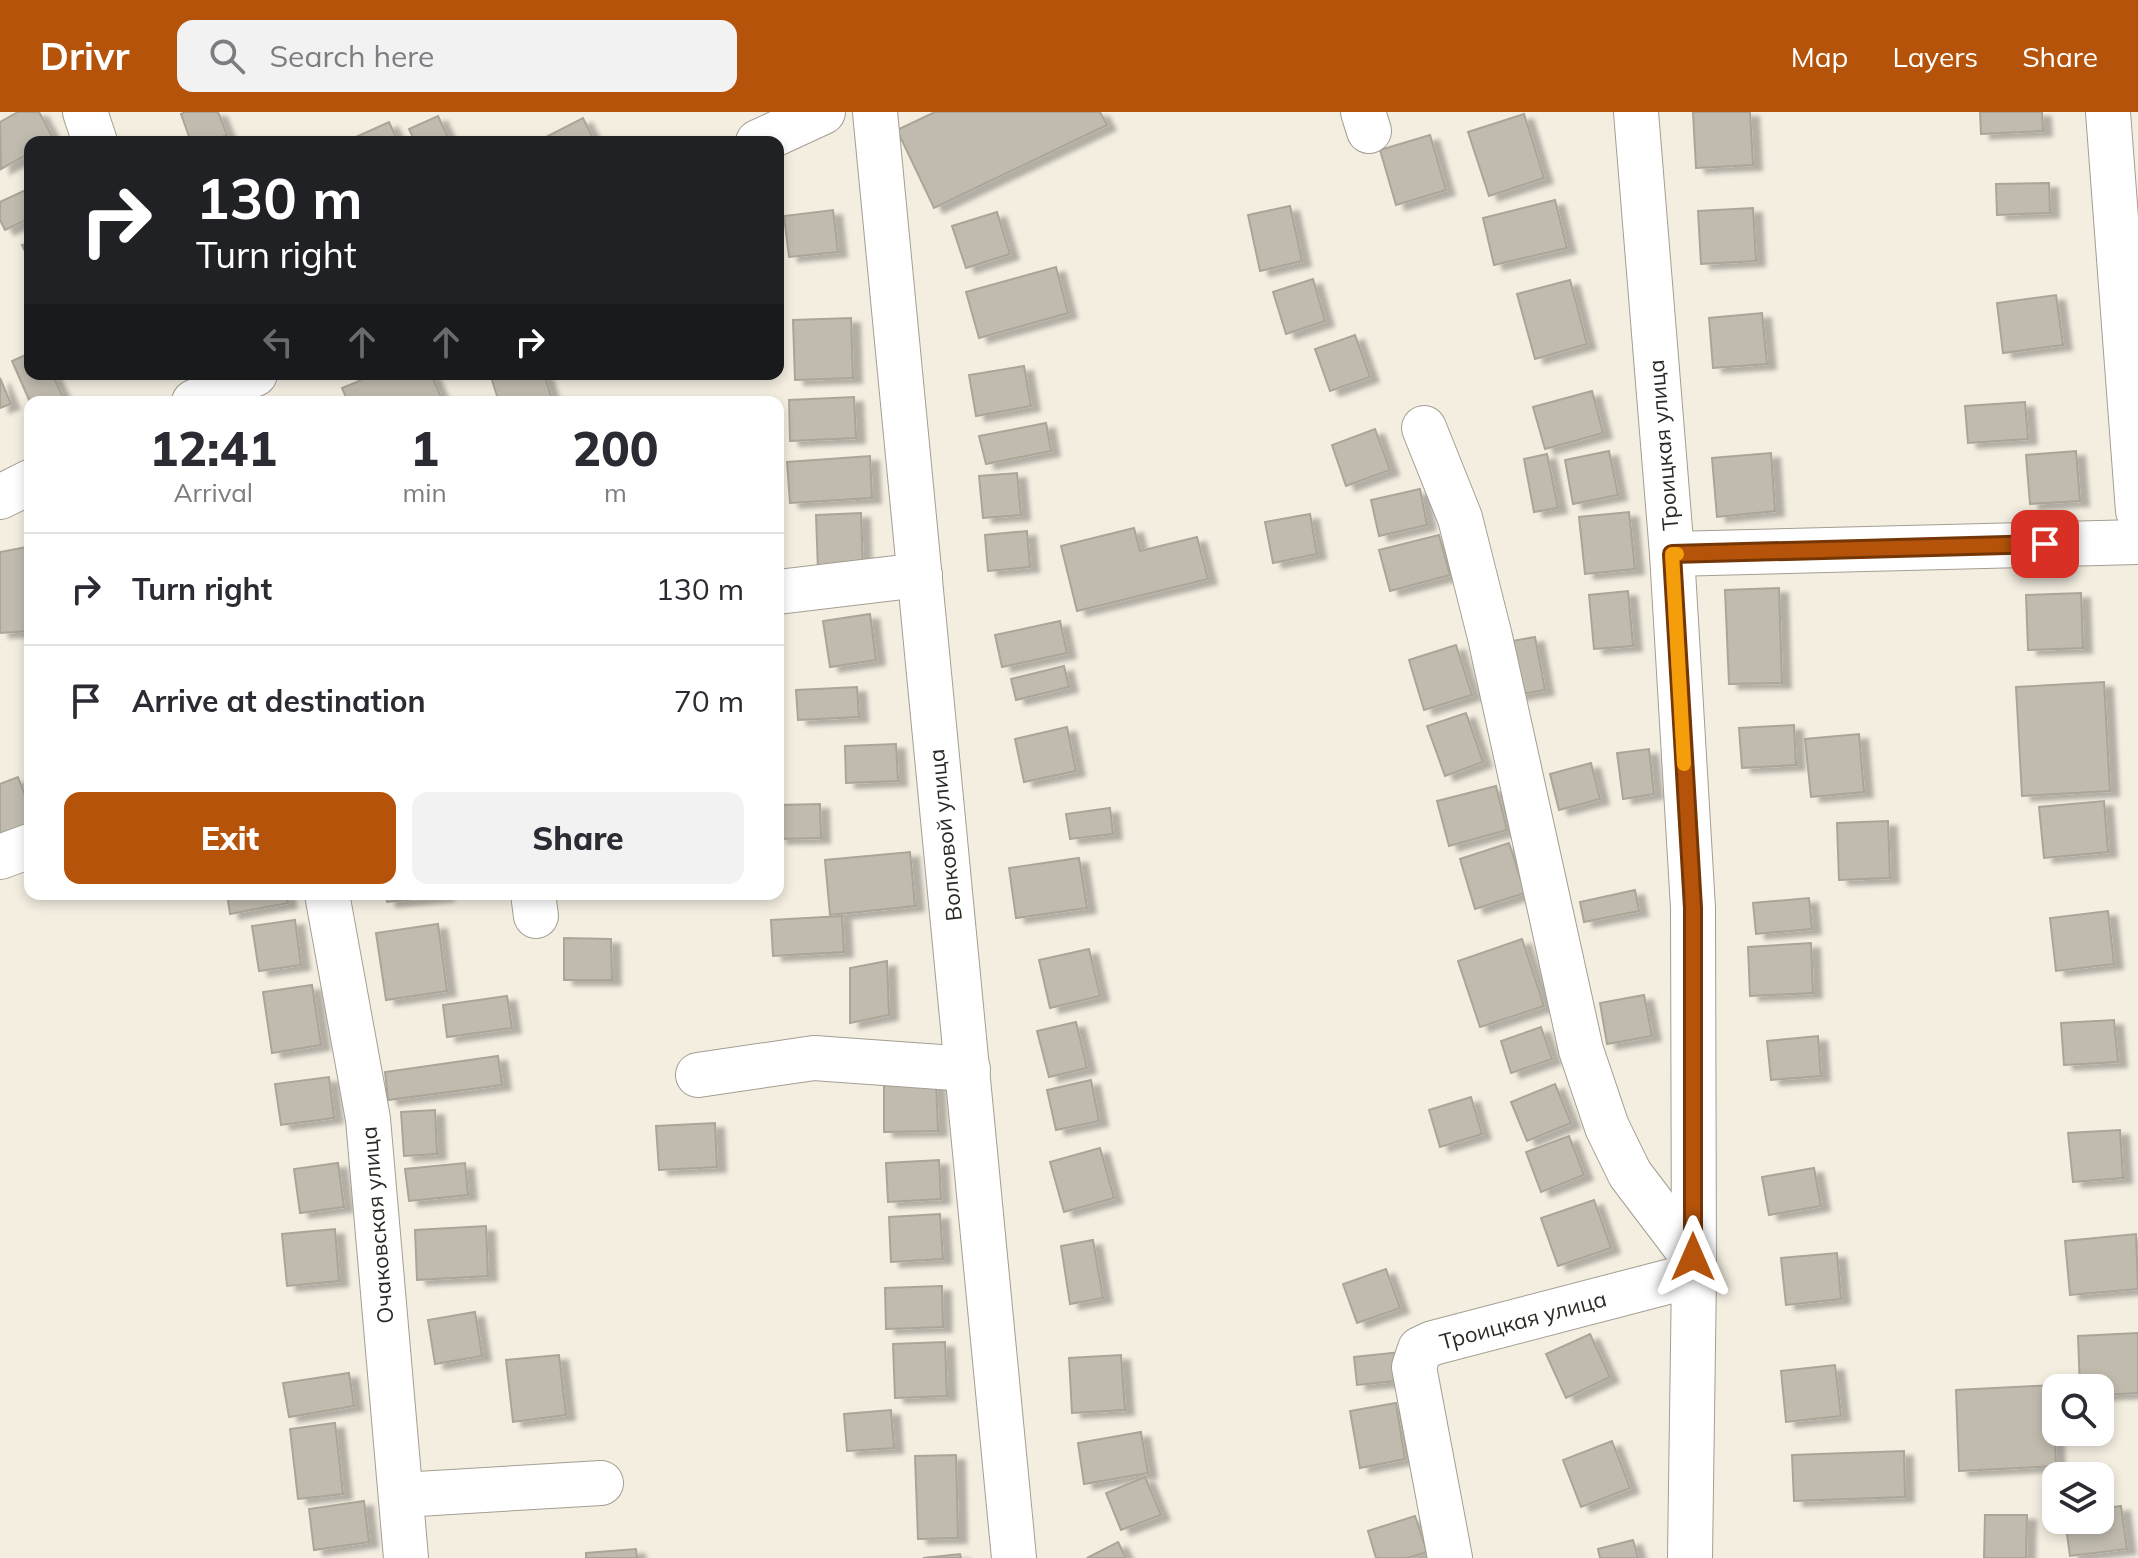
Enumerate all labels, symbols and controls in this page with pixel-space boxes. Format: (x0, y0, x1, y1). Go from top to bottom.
search box (177, 20, 737, 92)
text: Drivr (40, 32, 129, 80)
icon: search (205, 34, 249, 78)
text: Search here (269, 37, 434, 75)
text: Map (1791, 39, 1848, 74)
text: Layers (1892, 39, 1978, 74)
text: Share (2022, 39, 2098, 74)
text: 130 m (196, 163, 363, 233)
icon: right (64, 168, 168, 272)
text: Turn right (196, 232, 357, 277)
icon: left (256, 320, 300, 364)
icon: ahead (340, 320, 384, 364)
icon: ahead (424, 320, 468, 364)
icon: right (508, 320, 552, 364)
street label: Троицкая улица (1642, 358, 1684, 532)
text: 12:41 (149, 418, 277, 478)
text: 1 (410, 418, 439, 478)
text: 200 (572, 418, 659, 478)
text: Arrival (173, 476, 253, 509)
text: min (403, 476, 447, 509)
text: m (604, 476, 627, 509)
pin (2011, 510, 2079, 578)
icon: arrive (2023, 522, 2067, 566)
icon: right (64, 567, 108, 611)
text: Turn right (132, 570, 272, 608)
text: 130 m (656, 570, 744, 608)
icon: arrive (64, 679, 108, 723)
text: Arrive at destination (132, 682, 426, 720)
text: 70 m (674, 682, 744, 720)
street label: Волковой улица (922, 747, 968, 923)
button: Exit (64, 792, 396, 884)
button: Share (412, 792, 744, 884)
street label: Очаковская улица (354, 1125, 400, 1325)
position arrow (1651, 1215, 1735, 1299)
street label: Троицкая улица (1437, 1284, 1609, 1356)
map controls (2042, 1374, 2114, 1534)
button: search (2042, 1374, 2114, 1446)
button: layers (2042, 1462, 2114, 1534)

